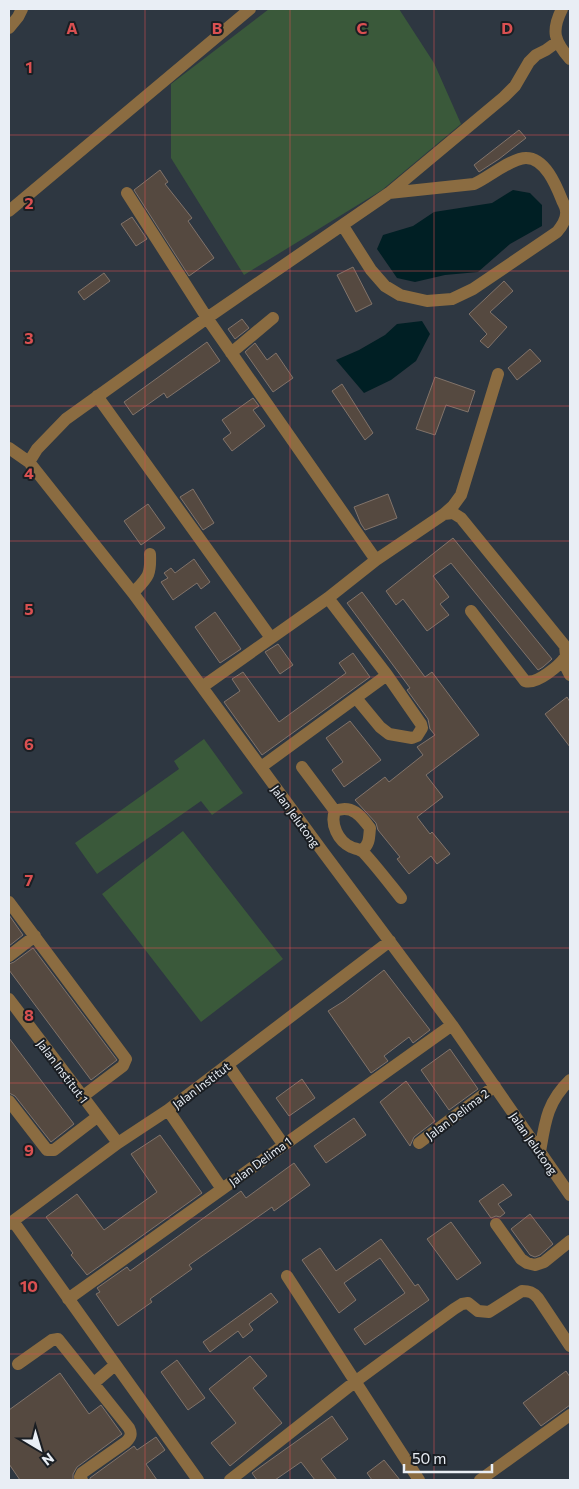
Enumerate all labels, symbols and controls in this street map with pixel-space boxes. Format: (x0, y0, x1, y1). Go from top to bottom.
text: A (66, 18, 78, 37)
text: B (212, 18, 223, 37)
text: C (357, 18, 368, 37)
text: D (501, 18, 513, 37)
text: 1 (25, 57, 33, 76)
text: 2 (24, 193, 34, 212)
text: 3 (24, 328, 34, 347)
text: 4 (24, 463, 34, 482)
text: 5 (24, 599, 34, 618)
text: 6 (24, 734, 34, 753)
street label: Jalan Jelutong (268, 782, 323, 851)
text: 7 (25, 870, 34, 889)
text: 8 (24, 1005, 34, 1024)
street label: Jalan Institut 1 (34, 1036, 91, 1106)
street label: Jalan Institut (169, 1059, 233, 1112)
street label: Jalan Delima 2 (423, 1086, 492, 1143)
street label: Jalan Jelutong (506, 1109, 561, 1178)
street label: Jalan Delima 1 (226, 1134, 295, 1189)
text: 9 (24, 1140, 34, 1159)
text: 10 (20, 1276, 38, 1295)
north arrow (15, 1424, 65, 1474)
scale bar (404, 1442, 492, 1474)
text: 50 m (412, 1449, 446, 1467)
text: N (39, 1450, 58, 1470)

